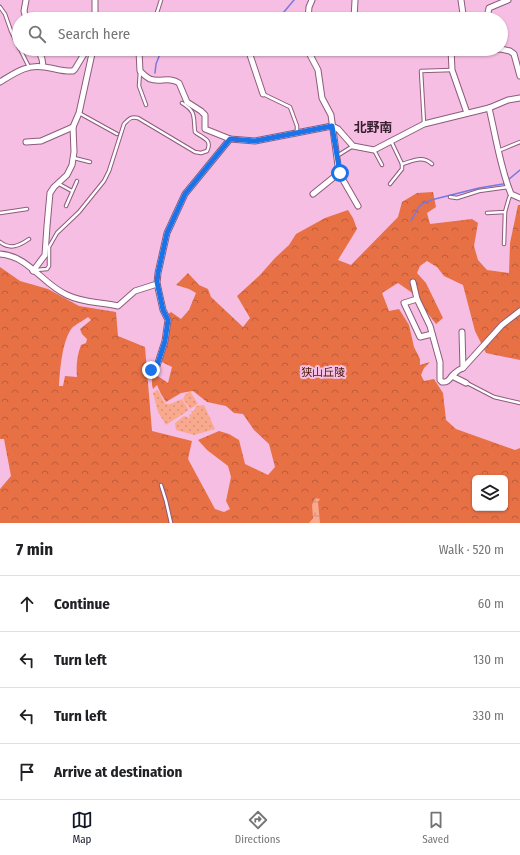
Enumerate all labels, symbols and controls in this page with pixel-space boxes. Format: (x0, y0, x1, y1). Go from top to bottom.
search box (12, 12, 508, 56)
icon: search (26, 23, 48, 45)
text: Search here (58, 25, 130, 43)
district label: 北野南 (353, 120, 393, 135)
route start (331, 164, 349, 182)
route end (142, 361, 160, 379)
park label: 狭山丘陵 (301, 366, 345, 379)
map controls (472, 475, 508, 511)
button: layers (472, 475, 508, 511)
text: 7 min (16, 539, 53, 560)
text: Walk · 520 m (439, 542, 504, 557)
icon: ahead (16, 593, 38, 615)
text: Continue (54, 595, 110, 613)
text: 60 m (478, 596, 504, 611)
icon: left (16, 649, 38, 671)
text: Turn left (54, 651, 107, 669)
text: 130 m (473, 652, 504, 667)
icon: left (16, 705, 38, 727)
text: Turn left (54, 707, 107, 725)
text: 330 m (472, 708, 504, 723)
icon: arrive (16, 761, 38, 783)
text: Arrive at destination (54, 763, 182, 781)
tab: Map (71, 809, 93, 846)
tab: Directions (235, 809, 280, 846)
tab: Saved (422, 809, 449, 846)

